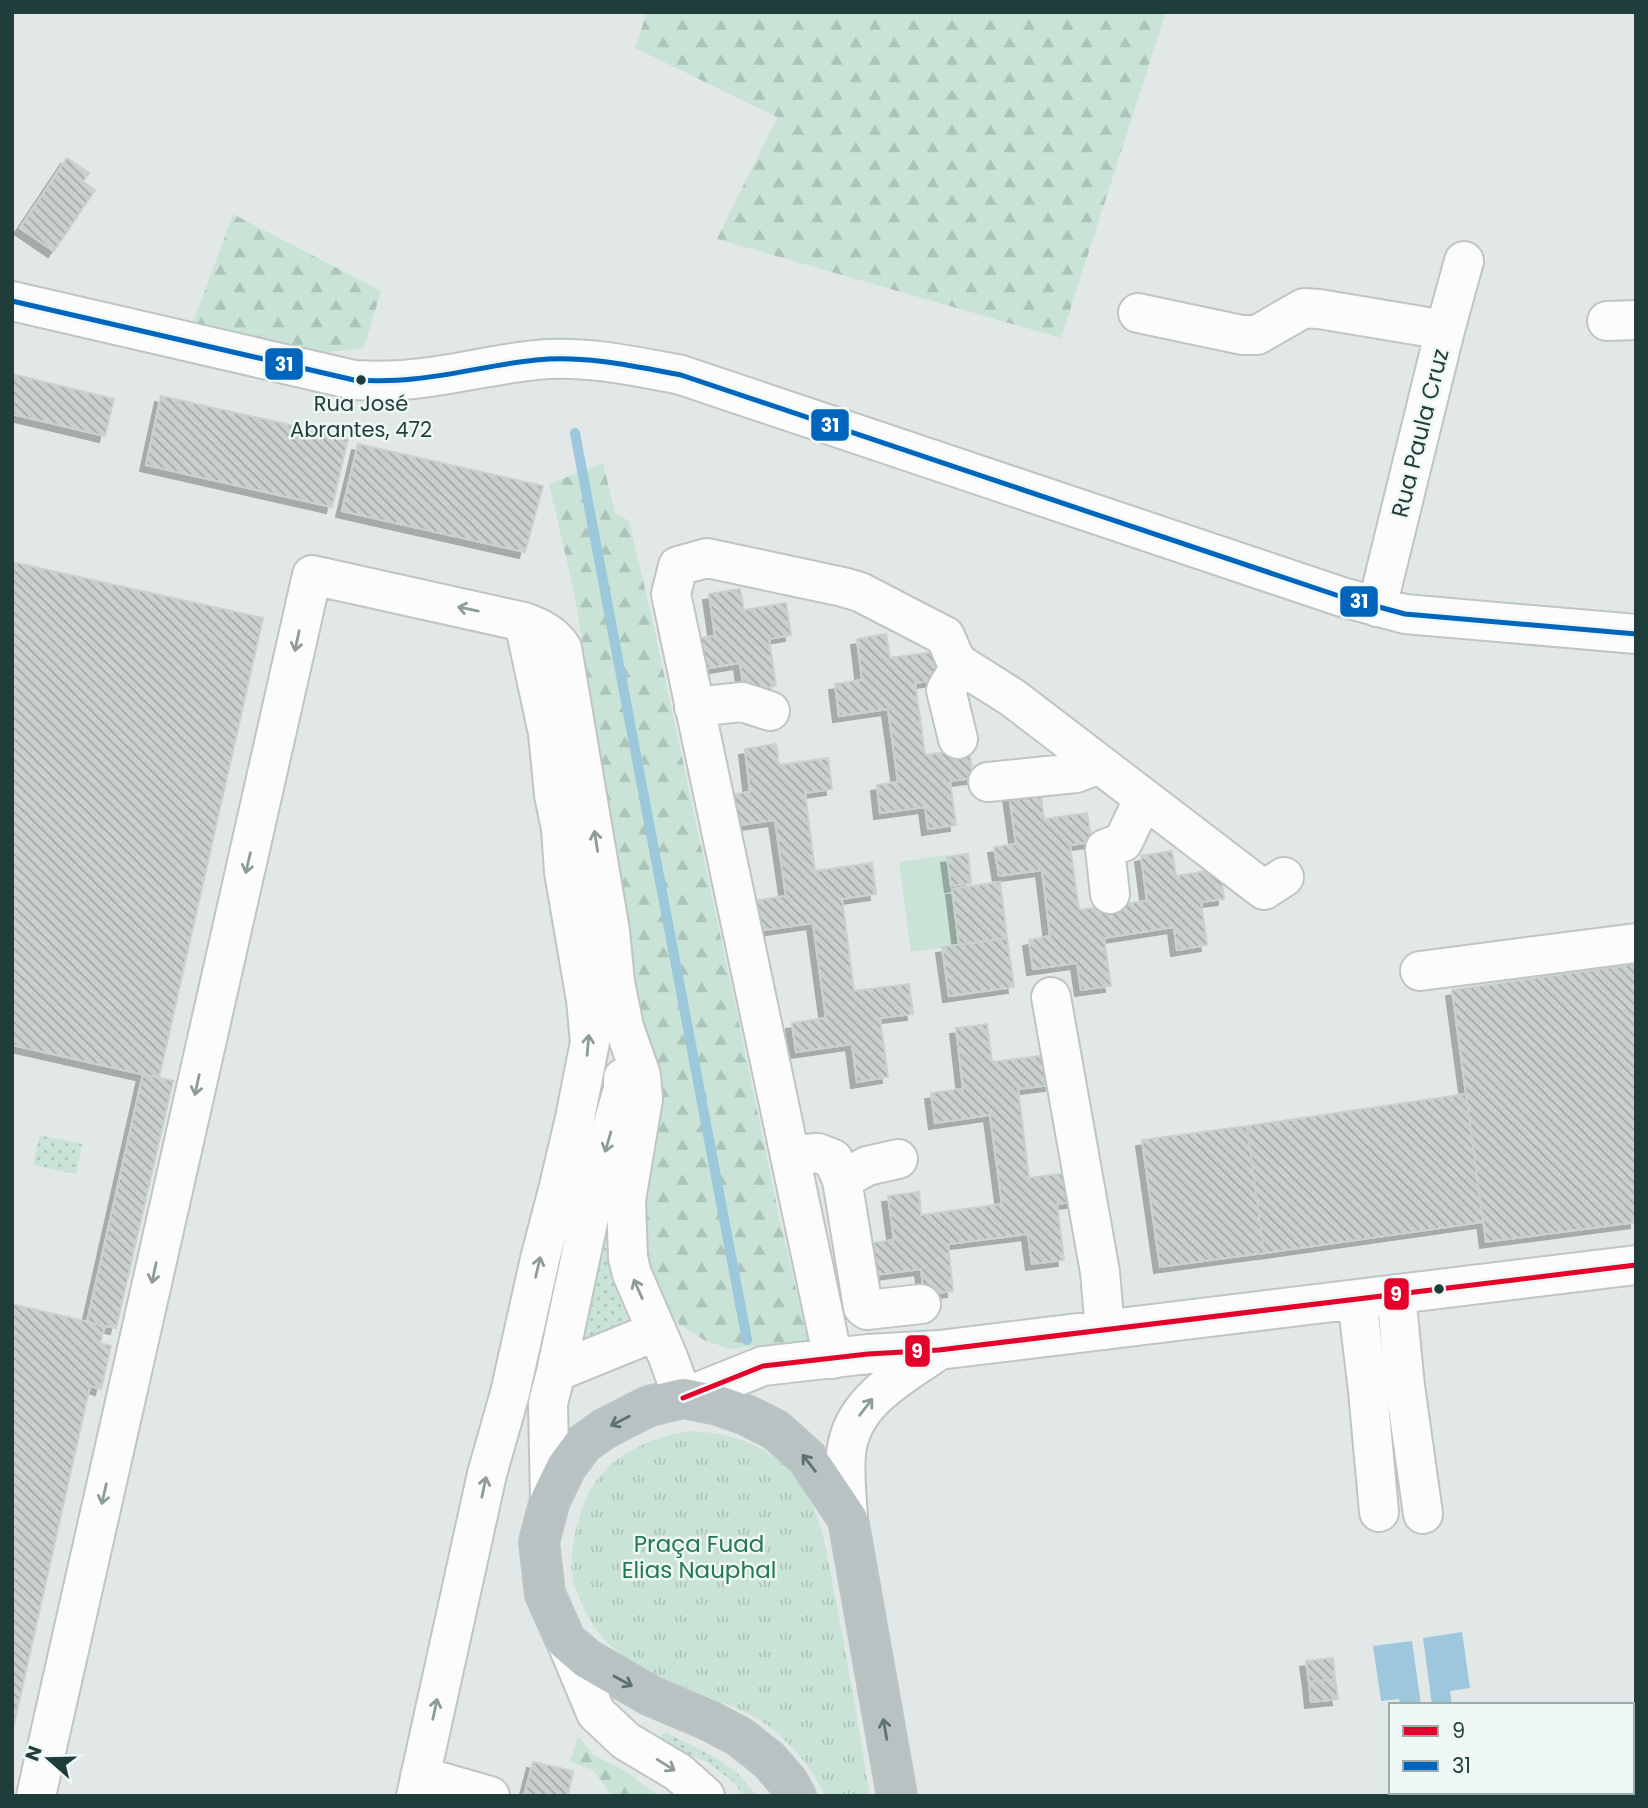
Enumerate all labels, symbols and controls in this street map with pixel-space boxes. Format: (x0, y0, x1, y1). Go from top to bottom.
street label: Rua Paula Cruz (1384, 345, 1456, 521)
line badge: 31 (264, 347, 304, 381)
text: 31 (275, 351, 293, 378)
marker: Rua José Abrantes, 472 (354, 373, 368, 387)
place label: Rua José Abrantes, 472 (290, 389, 432, 444)
line badge: 31 (810, 408, 850, 442)
text: 31 (821, 412, 839, 439)
line badge: 31 (1339, 585, 1379, 618)
text: 31 (1350, 588, 1368, 615)
one-way arrow (457, 602, 480, 615)
one-way arrow (290, 629, 303, 652)
one-way arrow (589, 830, 602, 853)
one-way arrow (240, 851, 254, 874)
one-way arrow (582, 1034, 595, 1057)
one-way arrow (189, 1073, 203, 1096)
one-way arrow (600, 1131, 613, 1153)
one-way arrow (533, 1256, 546, 1278)
one-way arrow (147, 1261, 161, 1284)
line badge: 9 (1383, 1277, 1410, 1311)
one-way arrow (631, 1279, 644, 1301)
text: 9 (1390, 1281, 1402, 1308)
unlabelled marker (1432, 1282, 1446, 1296)
line badge: 9 (904, 1334, 931, 1368)
text: 9 (911, 1338, 923, 1365)
one-way arrow (858, 1398, 873, 1417)
one-way arrow (610, 1414, 630, 1428)
one-way arrow (802, 1455, 817, 1473)
one-way arrow (477, 1476, 491, 1499)
one-way arrow (97, 1482, 110, 1505)
park label: Praça Fuad Elias Nauphal (622, 1528, 776, 1586)
one-way arrow (612, 1675, 633, 1688)
one-way arrow (429, 1699, 442, 1721)
legend (1389, 1703, 1634, 1794)
text: 9 (1452, 1716, 1465, 1745)
one-way arrow (878, 1718, 891, 1740)
north arrow (14, 1724, 84, 1794)
text: N (18, 1742, 49, 1765)
text: 31 (1452, 1751, 1471, 1780)
one-way arrow (656, 1759, 676, 1773)

